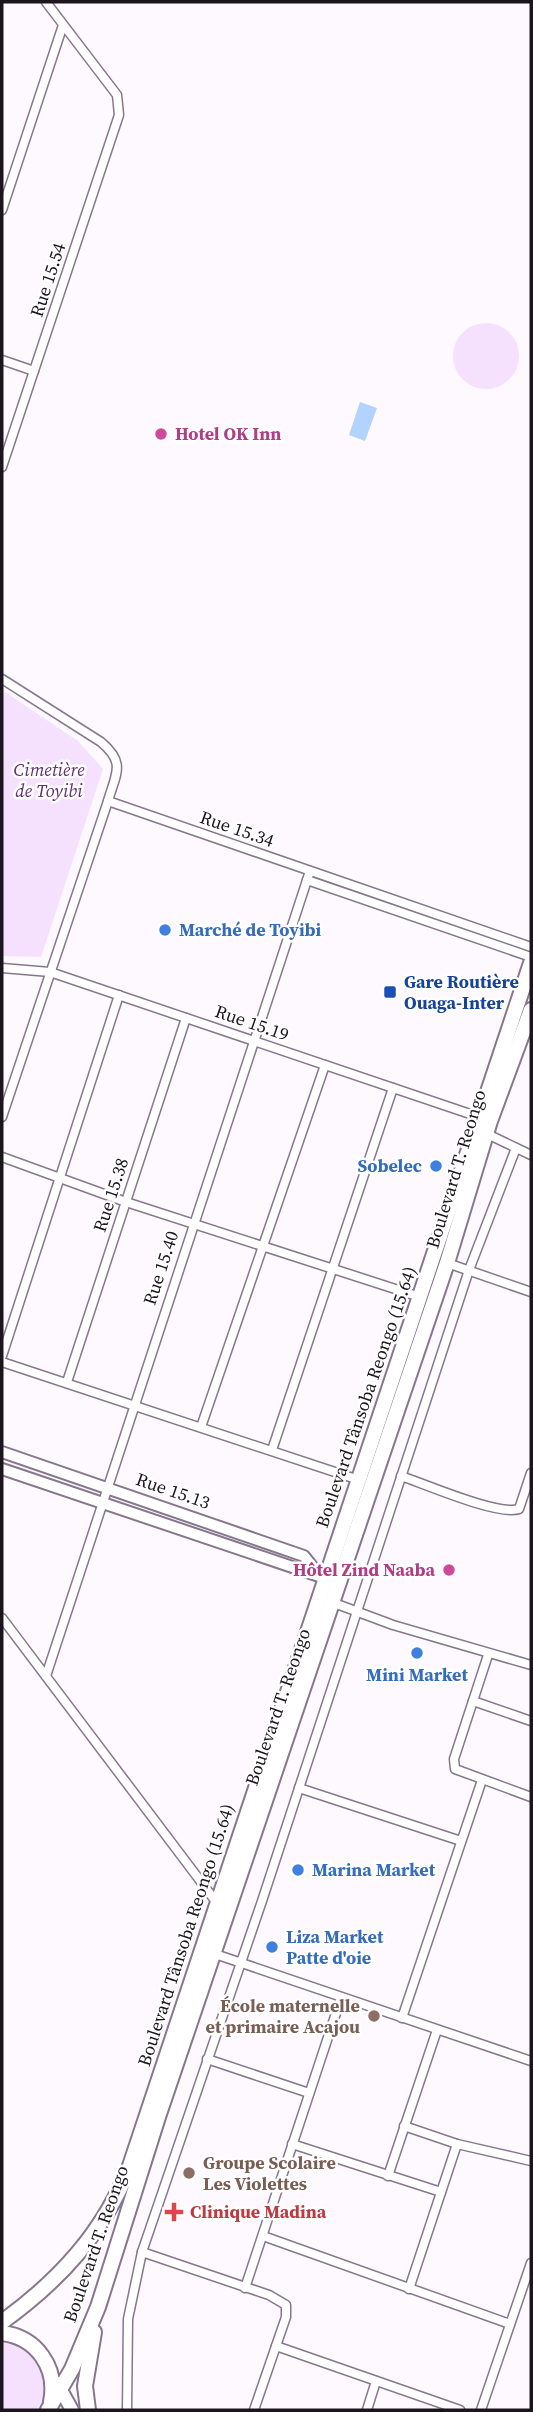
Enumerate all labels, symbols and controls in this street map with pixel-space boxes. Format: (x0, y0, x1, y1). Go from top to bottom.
street label: Rue 15.54 (24, 240, 71, 320)
place label: Hotel OK Inn (175, 421, 281, 446)
marker: Hotel OK Inn (153, 426, 169, 442)
park label: Cimetière de Toyibi (13, 757, 85, 803)
street label: Rue 15.34 (197, 804, 277, 853)
place label: Marché de Toyibi (179, 917, 322, 942)
marker: Marché de Toyibi (157, 922, 173, 938)
place label: Gare Routière Ouaga-Inter (404, 969, 519, 1015)
marker: Gare Routière Ouaga-Inter (382, 984, 398, 1000)
street label: Rue 15.19 (212, 998, 292, 1047)
street label: Boulevard T. Reongo (419, 1086, 492, 1251)
place label: Sobelec (358, 1153, 422, 1178)
street label: Rue 15.38 (87, 1155, 134, 1235)
marker: Sobelec (428, 1158, 444, 1174)
street label: Rue 15.40 (137, 1228, 184, 1308)
street label: Boulevard Tânsoba Reongo (15.64) (309, 1263, 422, 1531)
street label: Rue 15.13 (133, 1466, 213, 1515)
place label: Hôtel Zind Naaba (293, 1557, 435, 1582)
marker: Hôtel Zind Naaba (441, 1562, 457, 1578)
street label: Boulevard T. Reongo (239, 1625, 316, 1789)
marker: Mini Market (409, 1645, 425, 1661)
place label: Mini Market (366, 1662, 469, 1687)
street label: Boulevard Tânsoba Reongo (15.64) (131, 1800, 240, 2069)
place label: Marina Market (312, 1857, 436, 1882)
marker: Marina Market (290, 1862, 306, 1878)
place label: Liza Market Patte d'oie (286, 1924, 384, 1970)
marker: Liza Market Patte d'oie (264, 1939, 280, 1955)
place label: École maternelle et primaire Acajou (206, 1993, 360, 2039)
marker: École maternelle et primaire Acajou (366, 2008, 382, 2024)
place label: Groupe Scolaire Les Violettes (203, 2150, 336, 2196)
street label: Boulevard T. Reongo (57, 2162, 134, 2326)
marker: Groupe Scolaire Les Violettes (181, 2165, 197, 2181)
place label: Clinique Madina (190, 2199, 327, 2224)
marker: Clinique Madina (164, 2202, 184, 2222)

